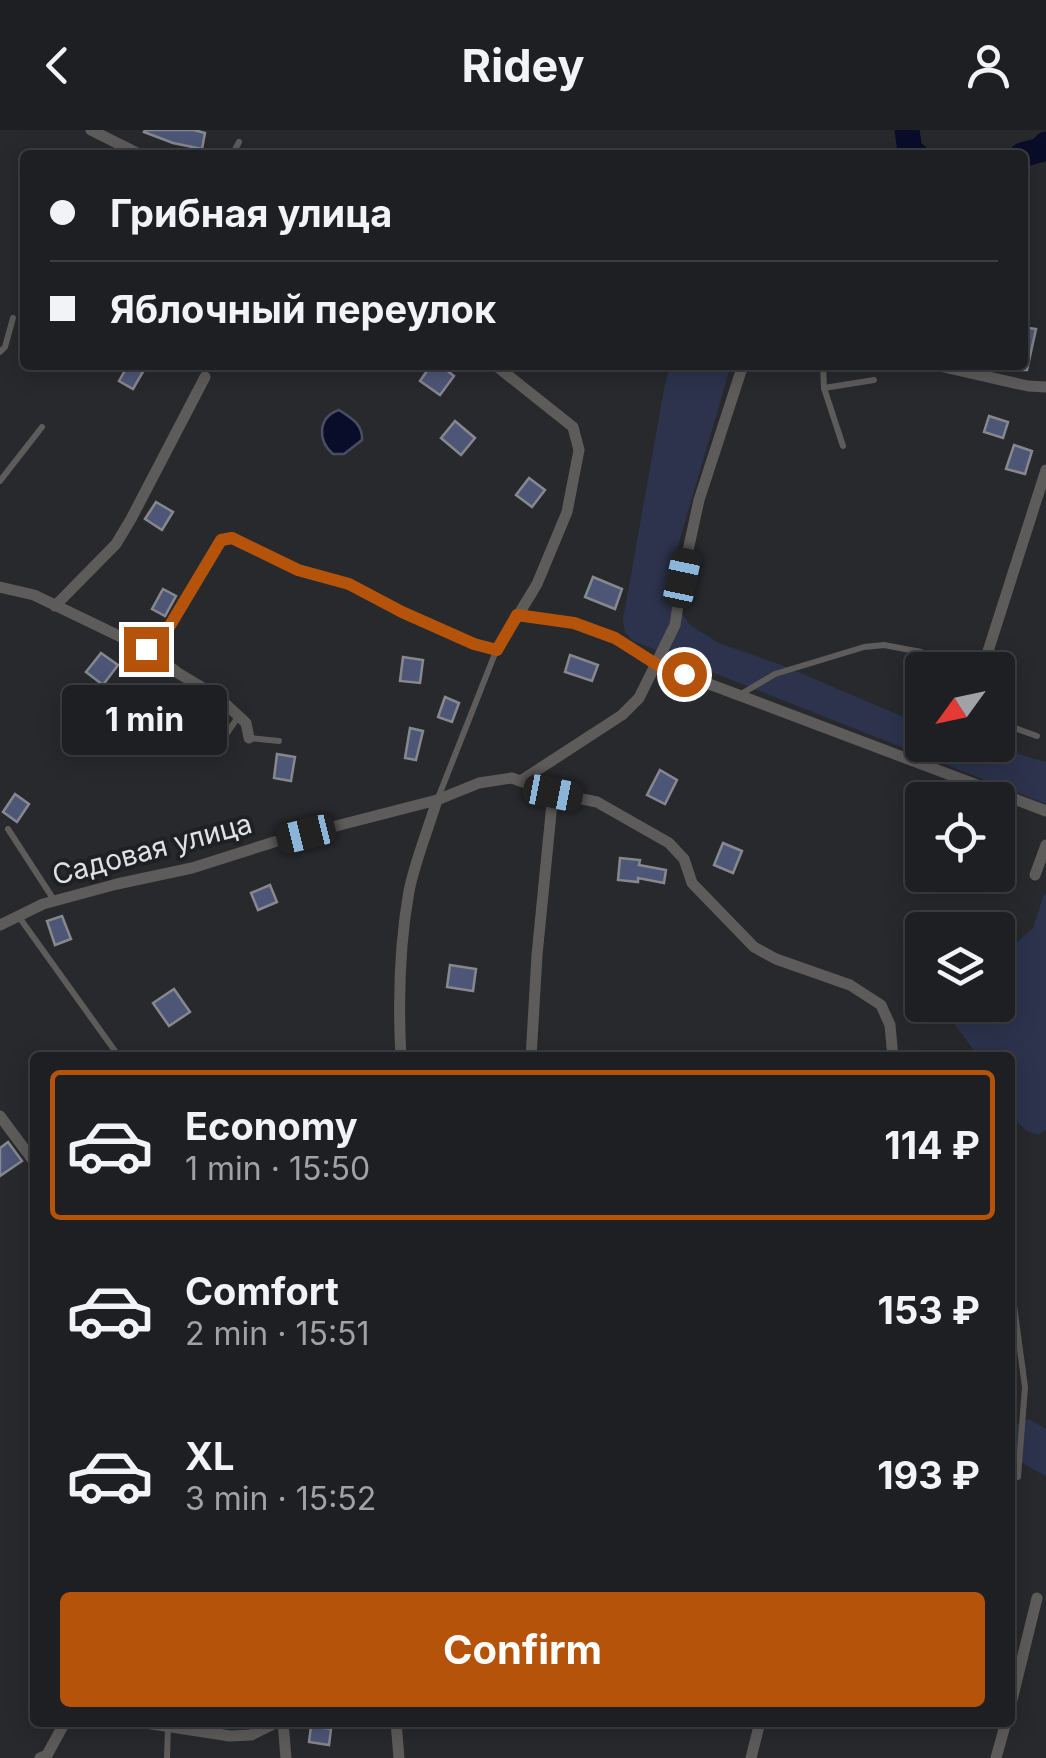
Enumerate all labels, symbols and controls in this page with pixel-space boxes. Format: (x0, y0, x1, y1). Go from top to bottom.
icon: back (30, 38, 85, 93)
text: Ridey (461, 38, 585, 93)
icon: person (961, 38, 1016, 93)
text: Грибная улица (110, 190, 392, 236)
text: Яблочный переулок (110, 286, 496, 332)
car (661, 546, 703, 610)
route end (124, 627, 169, 672)
route start (662, 652, 707, 697)
north arrow (905, 652, 1015, 762)
map controls (905, 652, 1015, 1022)
callout: 1 min (64, 684, 228, 754)
text: 1 min (105, 700, 184, 739)
car (521, 773, 585, 813)
button: locate (905, 782, 1015, 892)
street label: Садовая улица (49, 806, 255, 892)
car (273, 812, 339, 856)
button: layers (905, 912, 1015, 1022)
icon: car (65, 1100, 155, 1190)
text: Economy (185, 1103, 358, 1149)
text: 114 ₽ (884, 1122, 980, 1168)
text: 1 min · 15:50 (185, 1149, 370, 1188)
icon: car (65, 1265, 155, 1355)
text: Comfort (185, 1268, 339, 1314)
text: 153 ₽ (878, 1287, 980, 1333)
text: 2 min · 15:51 (185, 1314, 370, 1353)
icon: car (65, 1430, 155, 1520)
text: XL (185, 1433, 235, 1479)
text: 193 ₽ (877, 1452, 980, 1498)
text: 3 min · 15:52 (185, 1479, 376, 1518)
button: Confirm (60, 1592, 985, 1707)

